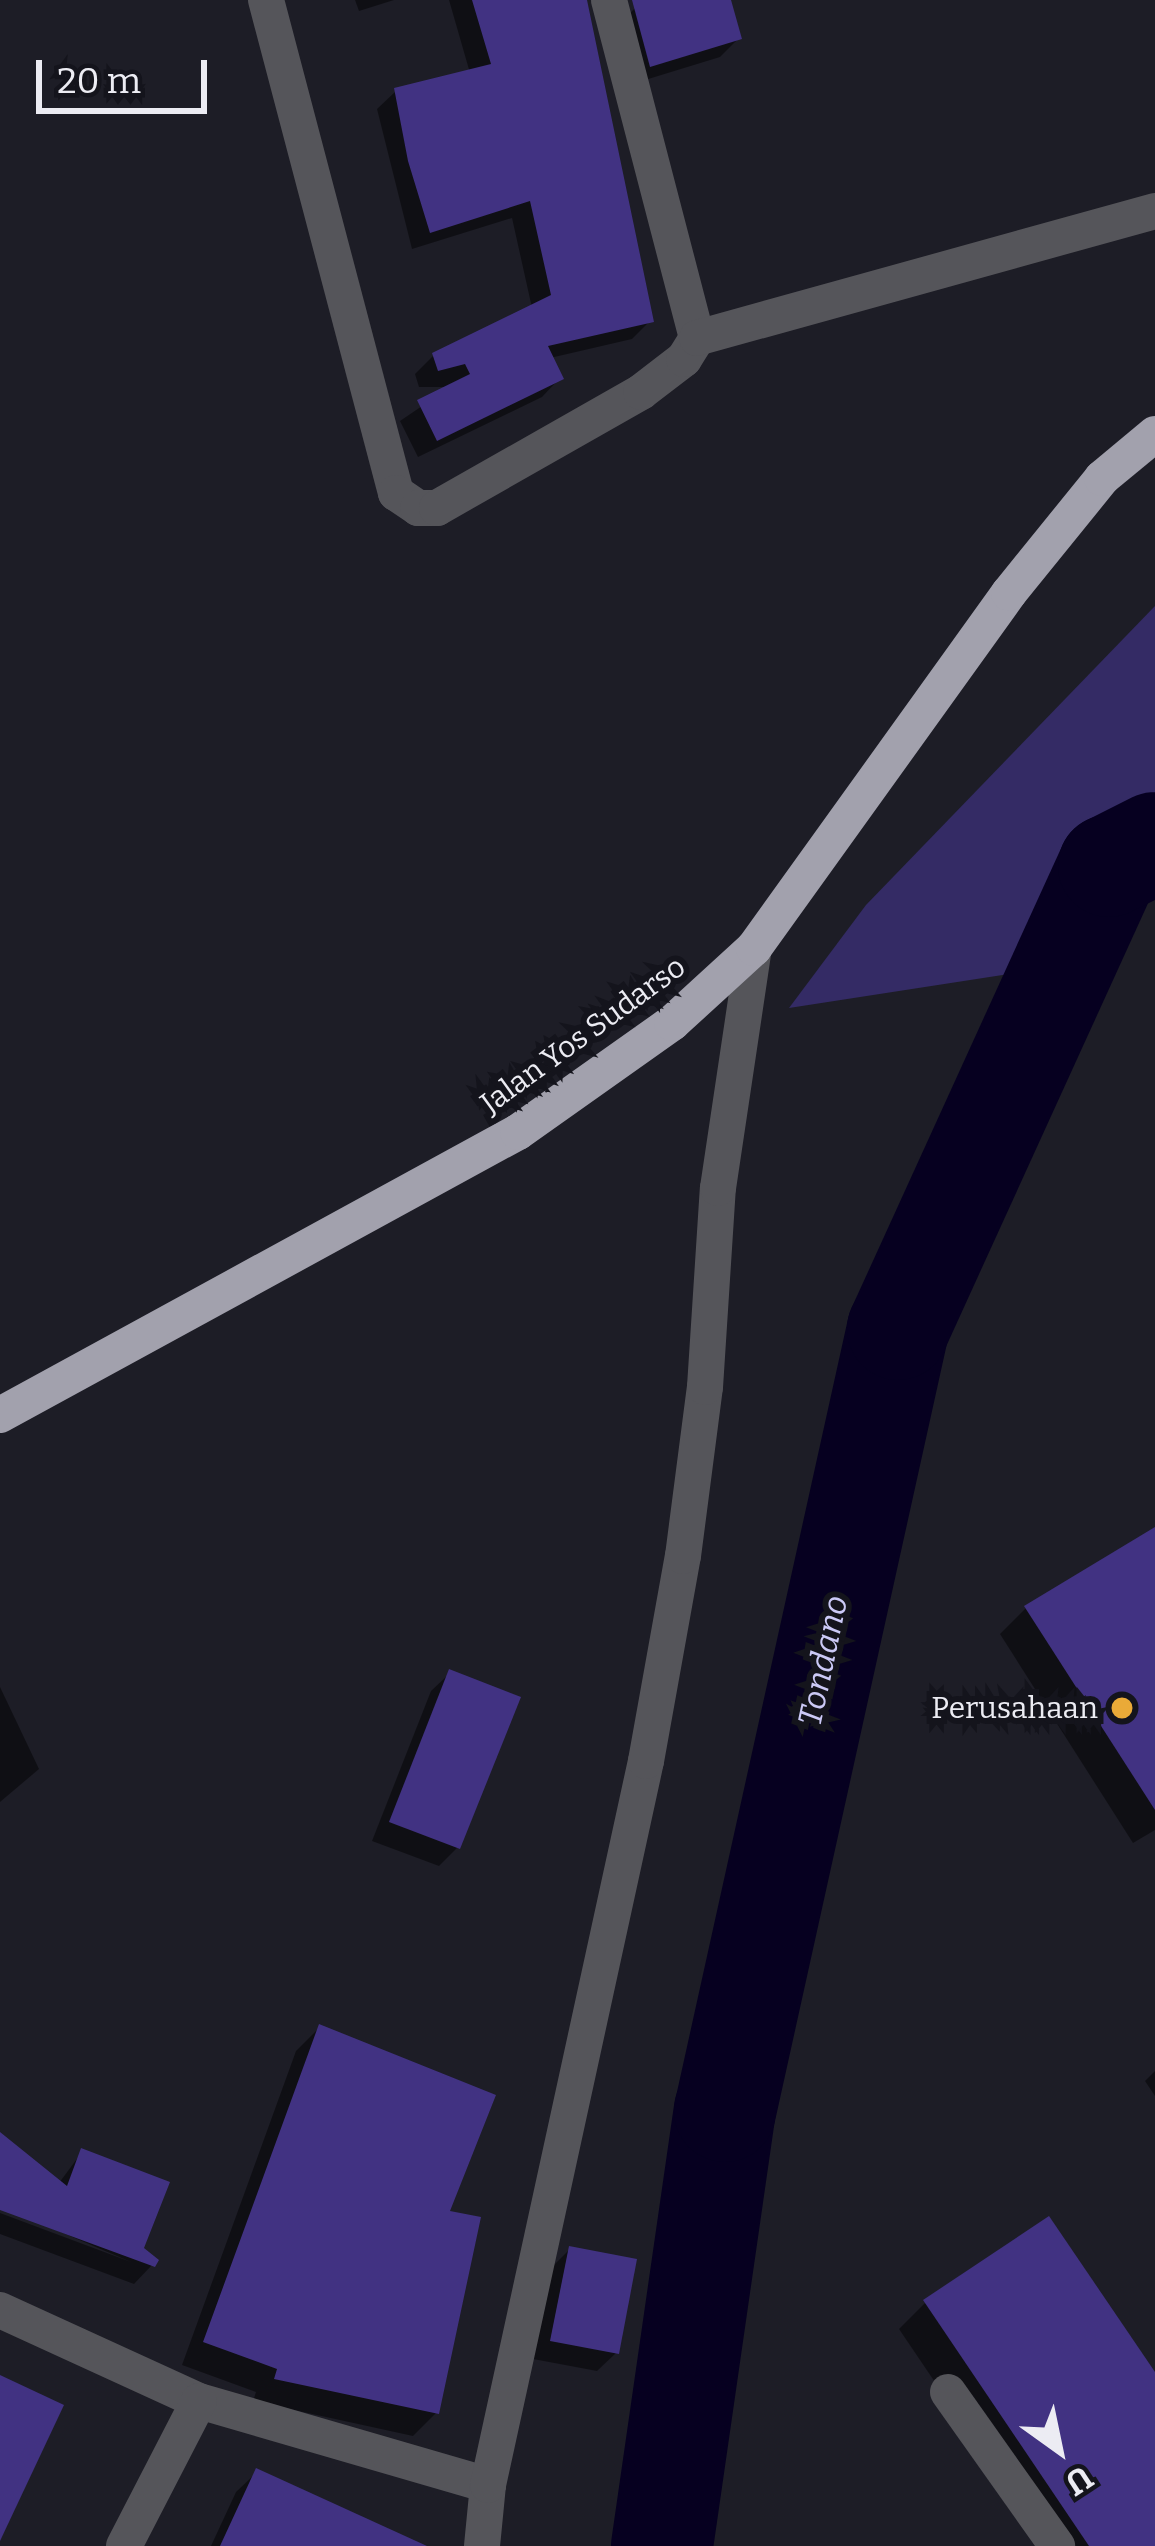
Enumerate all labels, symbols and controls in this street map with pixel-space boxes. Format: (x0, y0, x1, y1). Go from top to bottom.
scale bar (42, 36, 213, 110)
text: 20 m (57, 59, 141, 103)
street label: Jalan Yos Sudarso (474, 949, 692, 1121)
water label: Tondano (791, 1592, 857, 1730)
place label: Perusahaan (931, 1690, 1098, 1726)
marker: Perusahaan (1109, 1695, 1135, 1721)
north arrow (999, 2390, 1119, 2510)
text: U (1057, 2457, 1100, 2504)

